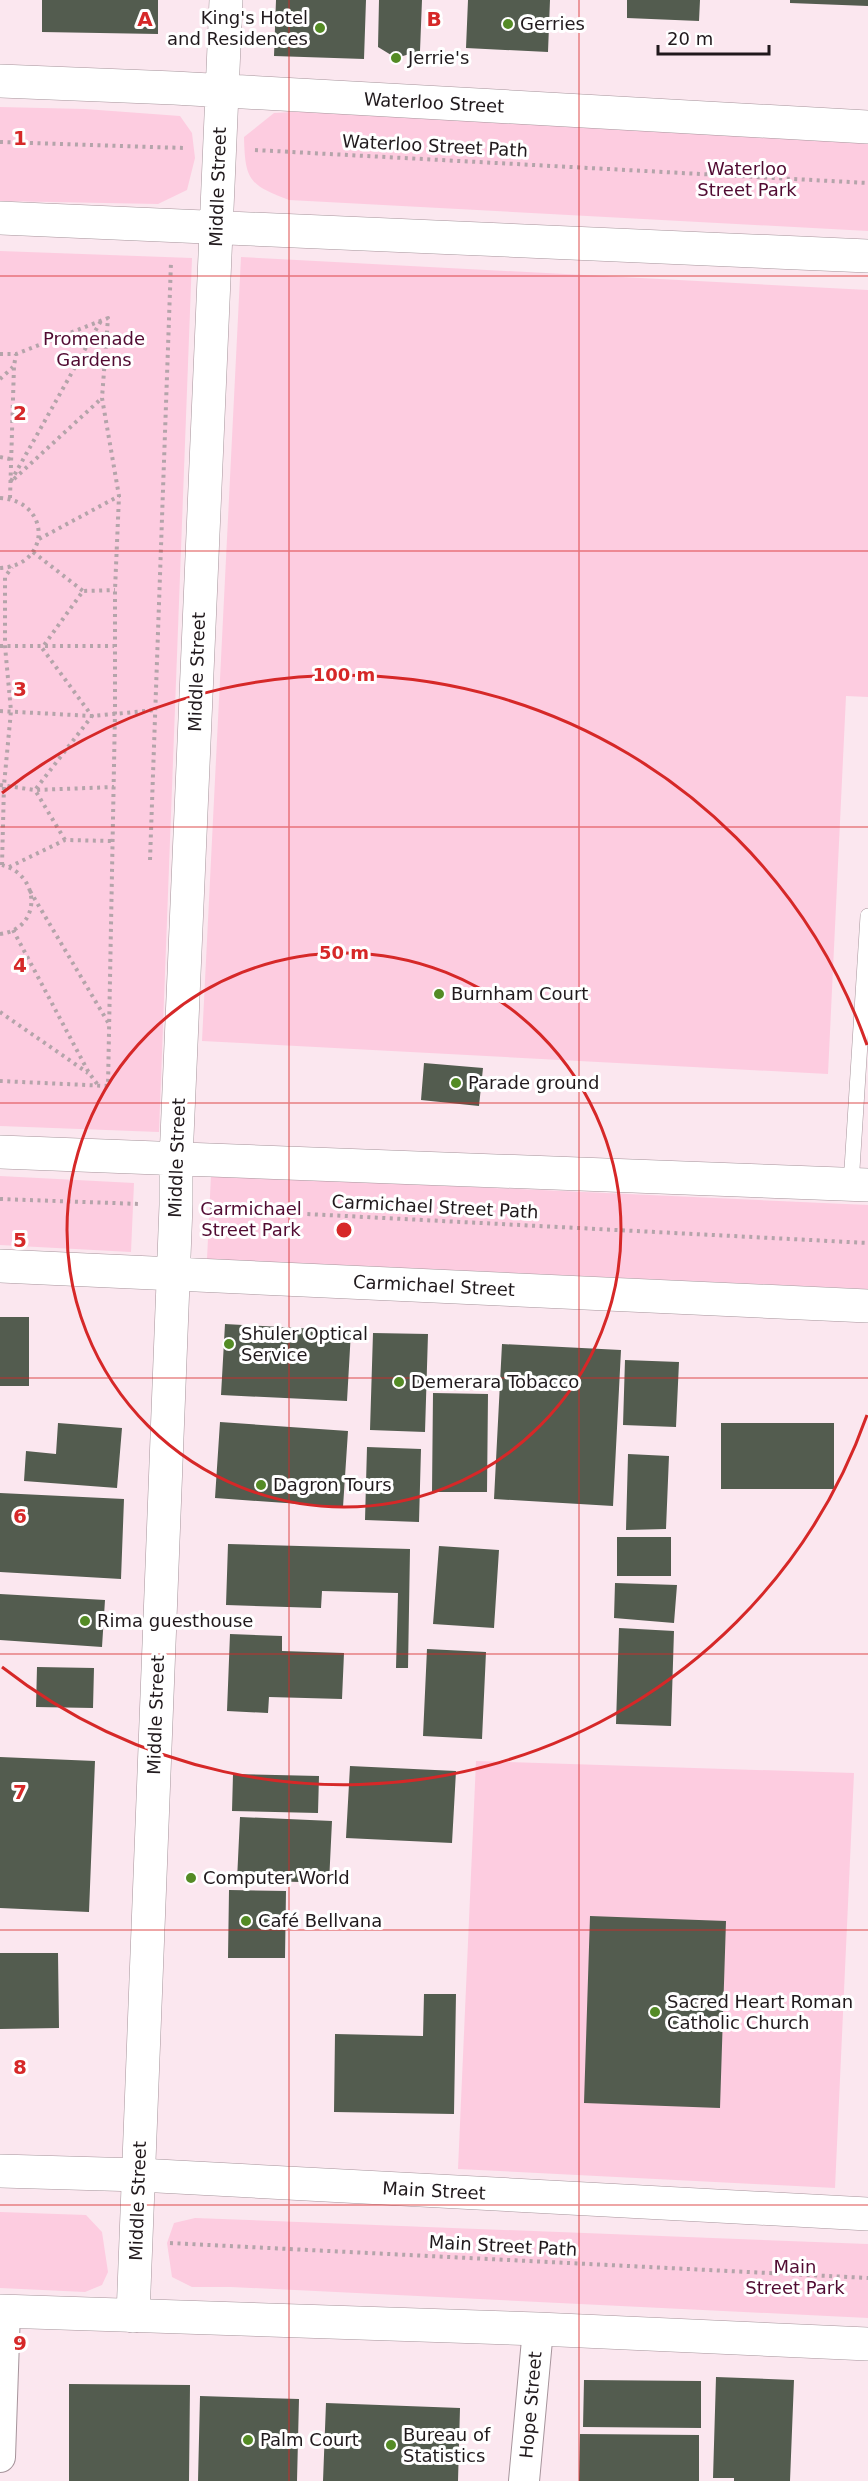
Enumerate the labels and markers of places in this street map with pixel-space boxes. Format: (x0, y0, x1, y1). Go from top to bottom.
place label: King's Hotel and Residences (167, 7, 308, 49)
place label: Gerries (520, 13, 585, 34)
marker: Gerries (501, 17, 515, 31)
marker: King's Hotel and Residences (313, 21, 327, 35)
place label: Jerrie's (407, 47, 469, 68)
marker: Jerrie's (389, 51, 403, 65)
place label: Burnham Court (451, 983, 588, 1004)
marker: Burnham Court (432, 987, 446, 1001)
place label: Parade ground (468, 1072, 599, 1093)
marker: Parade ground (449, 1076, 463, 1090)
centre of rings (334, 1220, 354, 1240)
place label: Shuler Optical Service (241, 1323, 368, 1365)
marker: Shuler Optical Service (222, 1337, 236, 1351)
place label: Demerara Tobacco (411, 1371, 579, 1392)
marker: Demerara Tobacco (392, 1375, 406, 1389)
place label: Dagron Tours (273, 1474, 392, 1495)
marker: Dagron Tours (254, 1478, 268, 1492)
place label: Rima guesthouse (97, 1610, 253, 1631)
marker: Rima guesthouse (78, 1614, 92, 1628)
place label: Computer World (203, 1867, 350, 1888)
marker: Computer World (184, 1871, 198, 1885)
place label: Café Bellvana (258, 1910, 382, 1931)
marker: Café Bellvana (239, 1914, 253, 1928)
place label: Sacred Heart Roman Catholic Church (667, 1991, 853, 2033)
marker: Sacred Heart Roman Catholic Church (648, 2005, 662, 2019)
place label: Bureau of Statistics (403, 2424, 491, 2466)
place label: Palm Court (260, 2429, 359, 2450)
marker: Palm Court (241, 2433, 255, 2447)
marker: Bureau of Statistics (384, 2438, 398, 2452)

